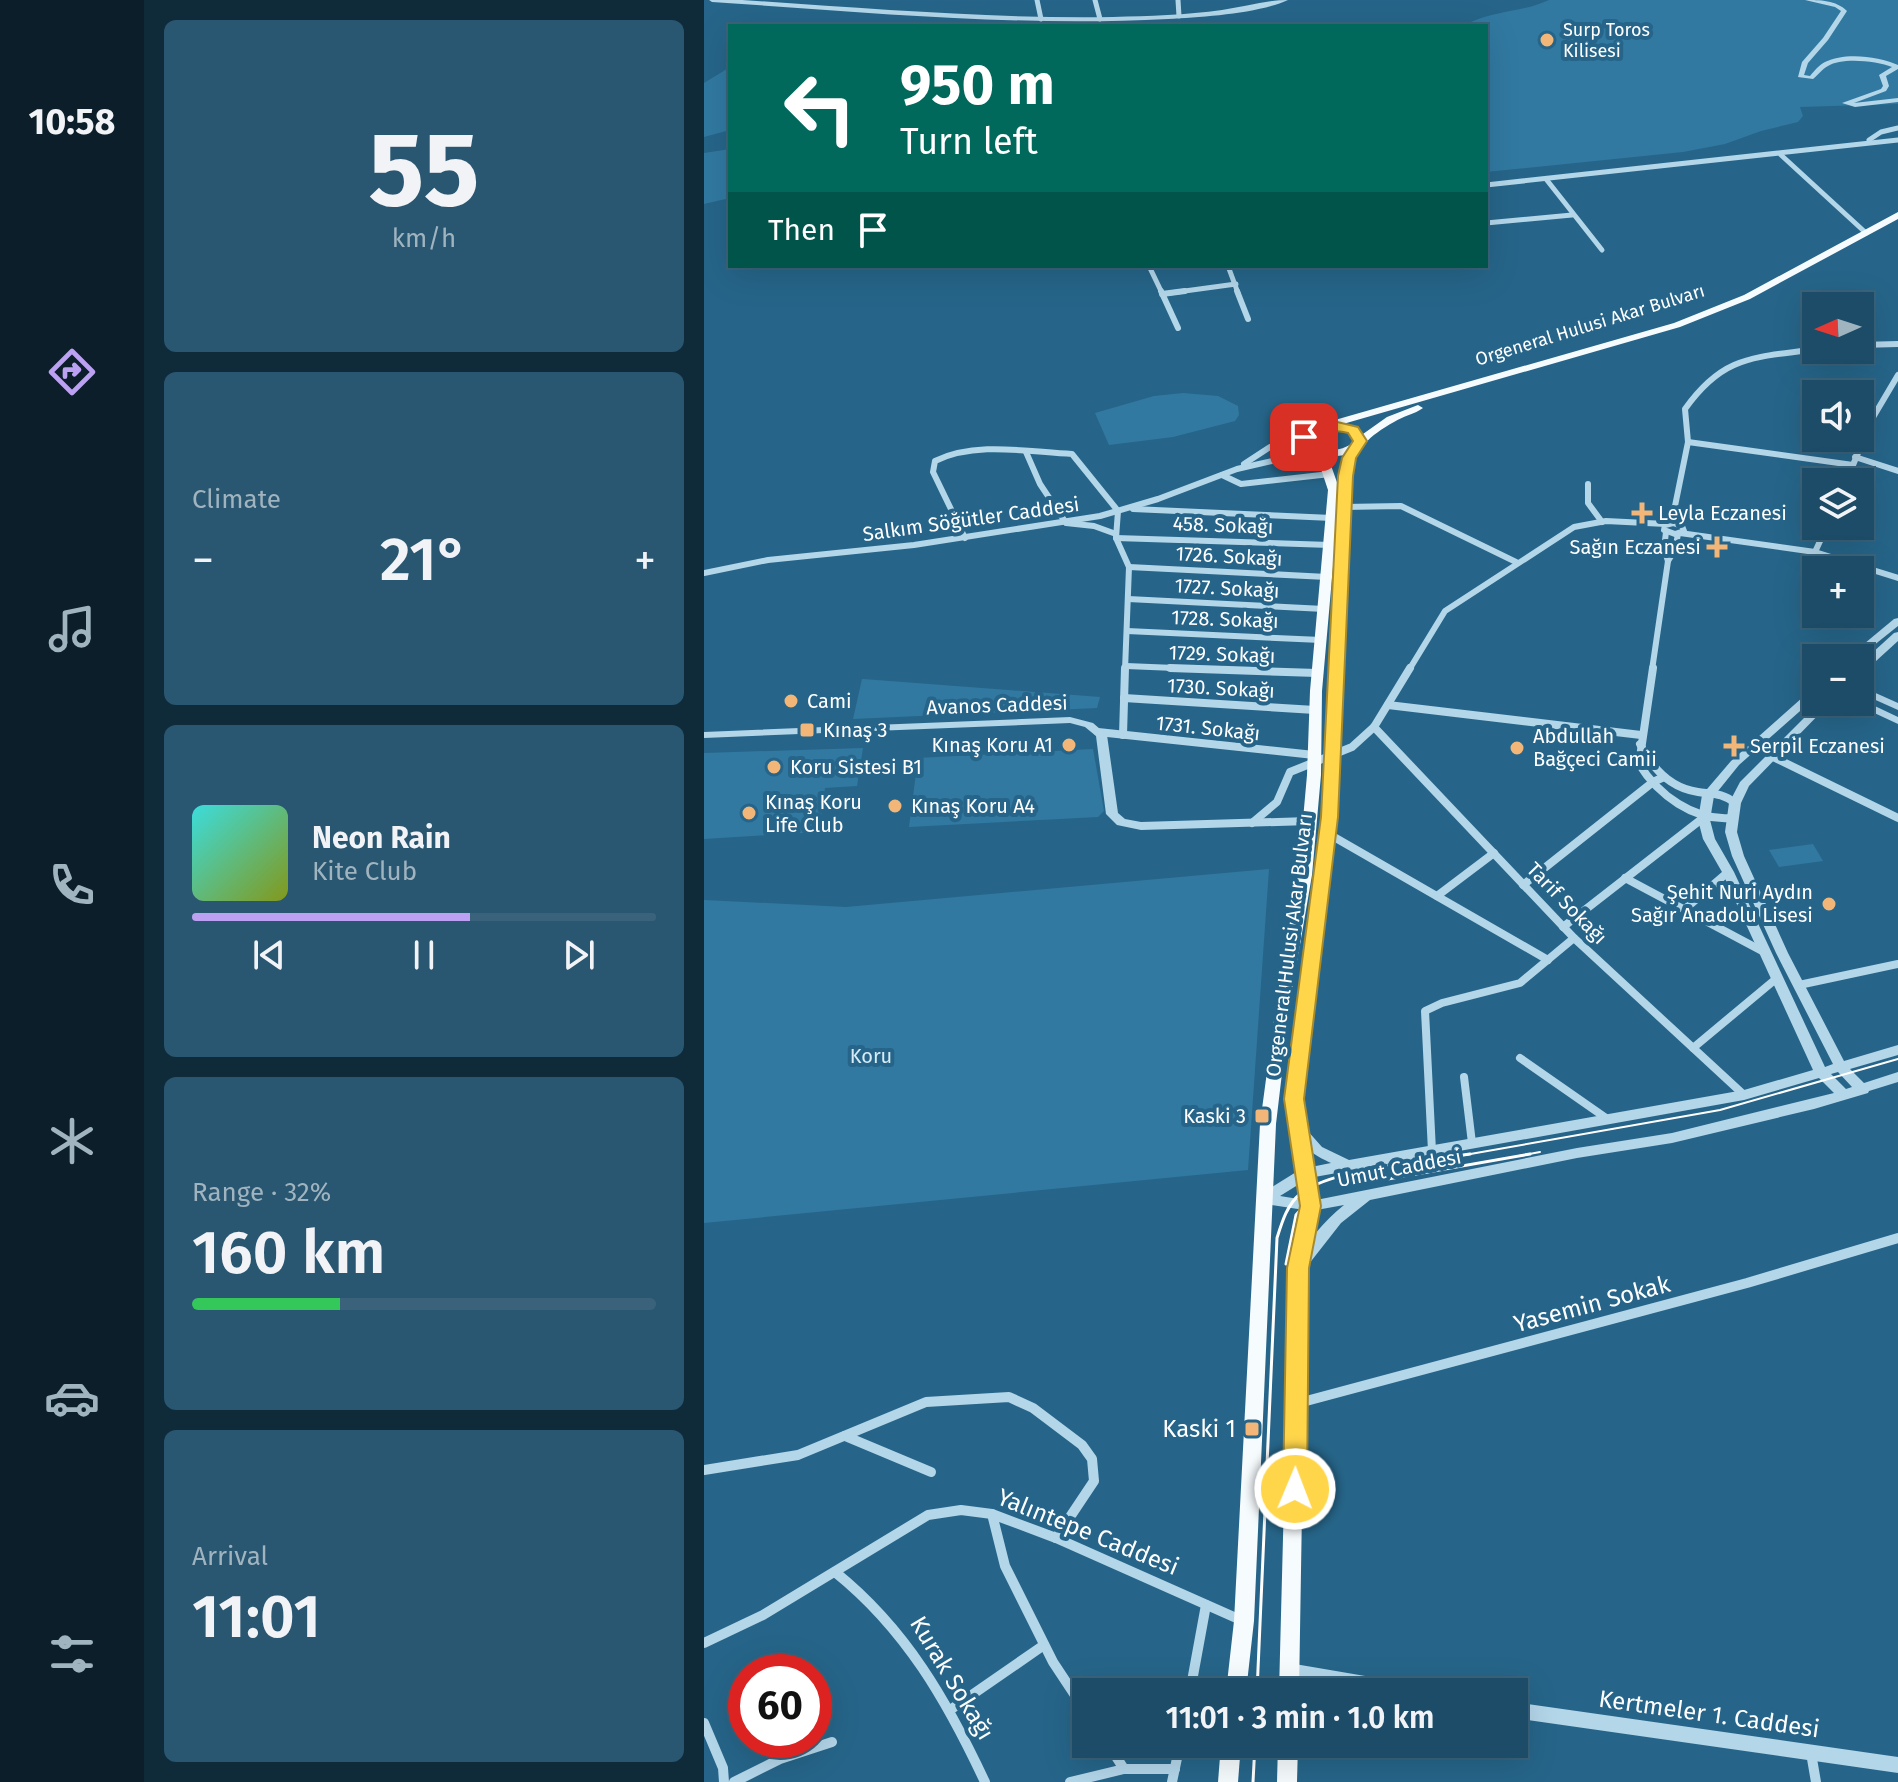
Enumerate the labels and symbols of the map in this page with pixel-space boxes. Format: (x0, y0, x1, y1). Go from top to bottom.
place label: Surp Toros Kilisesi (1563, 19, 1650, 62)
marker: Surp Toros Kilisesi (1538, 31, 1556, 49)
street label: Orgeneral Hulusi Akar Bulvarı (1473, 280, 1707, 370)
north arrow (1802, 292, 1874, 364)
pin (1270, 403, 1338, 471)
street label: Salkım Söğütler Caddesi (861, 492, 1081, 546)
place label: Leyla Eczanesi (1658, 501, 1787, 525)
marker: Leyla Eczanesi (1633, 504, 1651, 522)
street label: 458. Sokağı (1172, 511, 1274, 539)
place label: Sağın Eczanesi (1570, 535, 1701, 559)
marker: Sağın Eczanesi (1708, 538, 1726, 556)
street label: 1726. Sokağı (1175, 541, 1283, 571)
street label: 1727. Sokağı (1174, 573, 1280, 603)
street label: 1728. Sokağı (1171, 605, 1279, 633)
street label: 1729. Sokağı (1168, 640, 1276, 668)
street label: 1730. Sokağı (1167, 673, 1275, 703)
place label: Cami (807, 689, 852, 713)
street label: Avanos Caddesi (926, 691, 1068, 719)
marker: Cami (782, 692, 800, 710)
street label: 1731. Sokağı (1155, 711, 1261, 745)
place label: Kınaş 3 (823, 718, 887, 743)
marker: Kınaş 3 (798, 721, 816, 739)
place label: Abdullah Bağçeci Camii (1533, 724, 1657, 772)
place label: Kınaş Koru A1 (932, 733, 1053, 758)
place label: Serpil Eczanesi (1750, 734, 1885, 758)
marker: Kınaş Koru A1 (1060, 736, 1078, 754)
marker: Serpil Eczanesi (1725, 737, 1743, 755)
marker: Abdullah Bağçeci Camii (1508, 739, 1526, 757)
place label: Koru Sistesi B1 (790, 755, 922, 779)
marker: Koru Sistesi B1 (765, 758, 783, 776)
place label: Kınaş Koru Life Club (765, 790, 862, 837)
place label: Kınaş Koru A4 (911, 794, 1035, 819)
marker: Kınaş Koru A4 (886, 797, 904, 815)
marker: Kınaş Koru Life Club (740, 804, 758, 822)
street label: Orgeneral Hulusi Akar Bulvarı (1261, 812, 1317, 1078)
street label: Tarif Sokağı (1522, 857, 1612, 949)
place label: Şehit Nuri Aydın Sağır Anadolu Lisesi (1631, 880, 1813, 927)
marker: Şehit Nuri Aydın Sağır Anadolu Lisesi (1820, 895, 1838, 913)
park label: Koru (850, 1044, 892, 1068)
place label: Kaski 3 (1183, 1104, 1246, 1128)
marker: Kaski 3 (1253, 1107, 1271, 1125)
street label: Umut Caddesi (1335, 1144, 1463, 1192)
street label: Yasemin Sokak (1511, 1270, 1674, 1338)
place label: Kaski 1 (1162, 1415, 1236, 1443)
marker: Kaski 1 (1243, 1420, 1261, 1438)
position arrow (1253, 1447, 1337, 1531)
street label: Yalıntepe Caddesi (993, 1483, 1183, 1581)
street label: Kurak Sokağı (904, 1611, 1000, 1745)
speed limit sign: 60 (728, 1654, 832, 1758)
street label: Kertmeler 1. Caddesi (1597, 1685, 1821, 1743)

